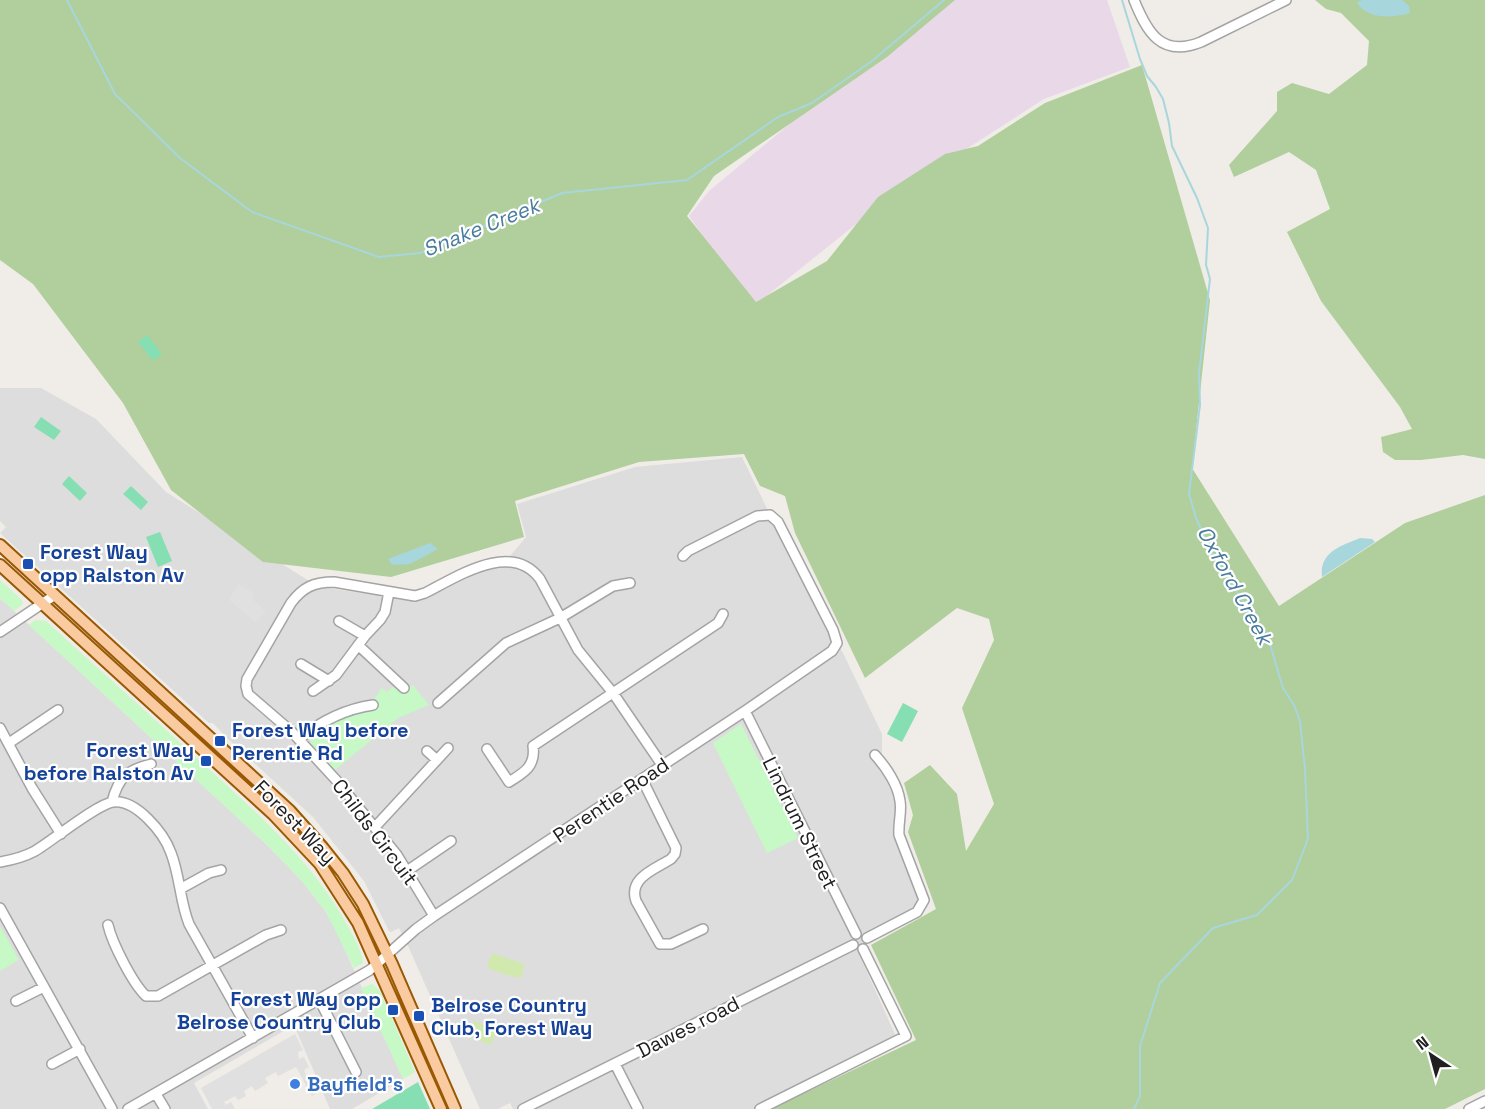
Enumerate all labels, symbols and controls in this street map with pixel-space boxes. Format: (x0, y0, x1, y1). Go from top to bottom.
water label: Snake Creek (419, 190, 546, 263)
water label: Oxford Creek (1191, 521, 1280, 652)
place label: Forest Way opp Ralston Av (40, 539, 184, 588)
marker: Forest Way opp Ralston Av (21, 557, 35, 571)
place label: Forest Way before Perentie Rd (232, 717, 409, 766)
marker: Forest Way before Perentie Rd (213, 734, 227, 748)
place label: Forest Way before Ralston Av (24, 737, 194, 786)
street label: Perentie Road (548, 752, 674, 848)
street label: Lindrum Street (757, 752, 843, 894)
marker: Forest Way before Ralston Av (199, 754, 213, 768)
street label: Forest Way (248, 774, 342, 870)
street label: Childs Circuit (326, 774, 424, 890)
place label: Forest Way opp Belrose Country Club (177, 986, 381, 1035)
street label: Dawes road (632, 990, 744, 1064)
place label: Belrose Country Club, Forest Way (431, 992, 592, 1041)
marker: Forest Way opp Belrose Country Club (386, 1003, 400, 1017)
marker: Belrose Country Club, Forest Way (412, 1009, 426, 1023)
north arrow (1401, 1025, 1461, 1085)
text: N (1412, 1032, 1433, 1055)
place label: Bayfield's (307, 1071, 403, 1097)
marker: Bayfield's (288, 1077, 302, 1091)

